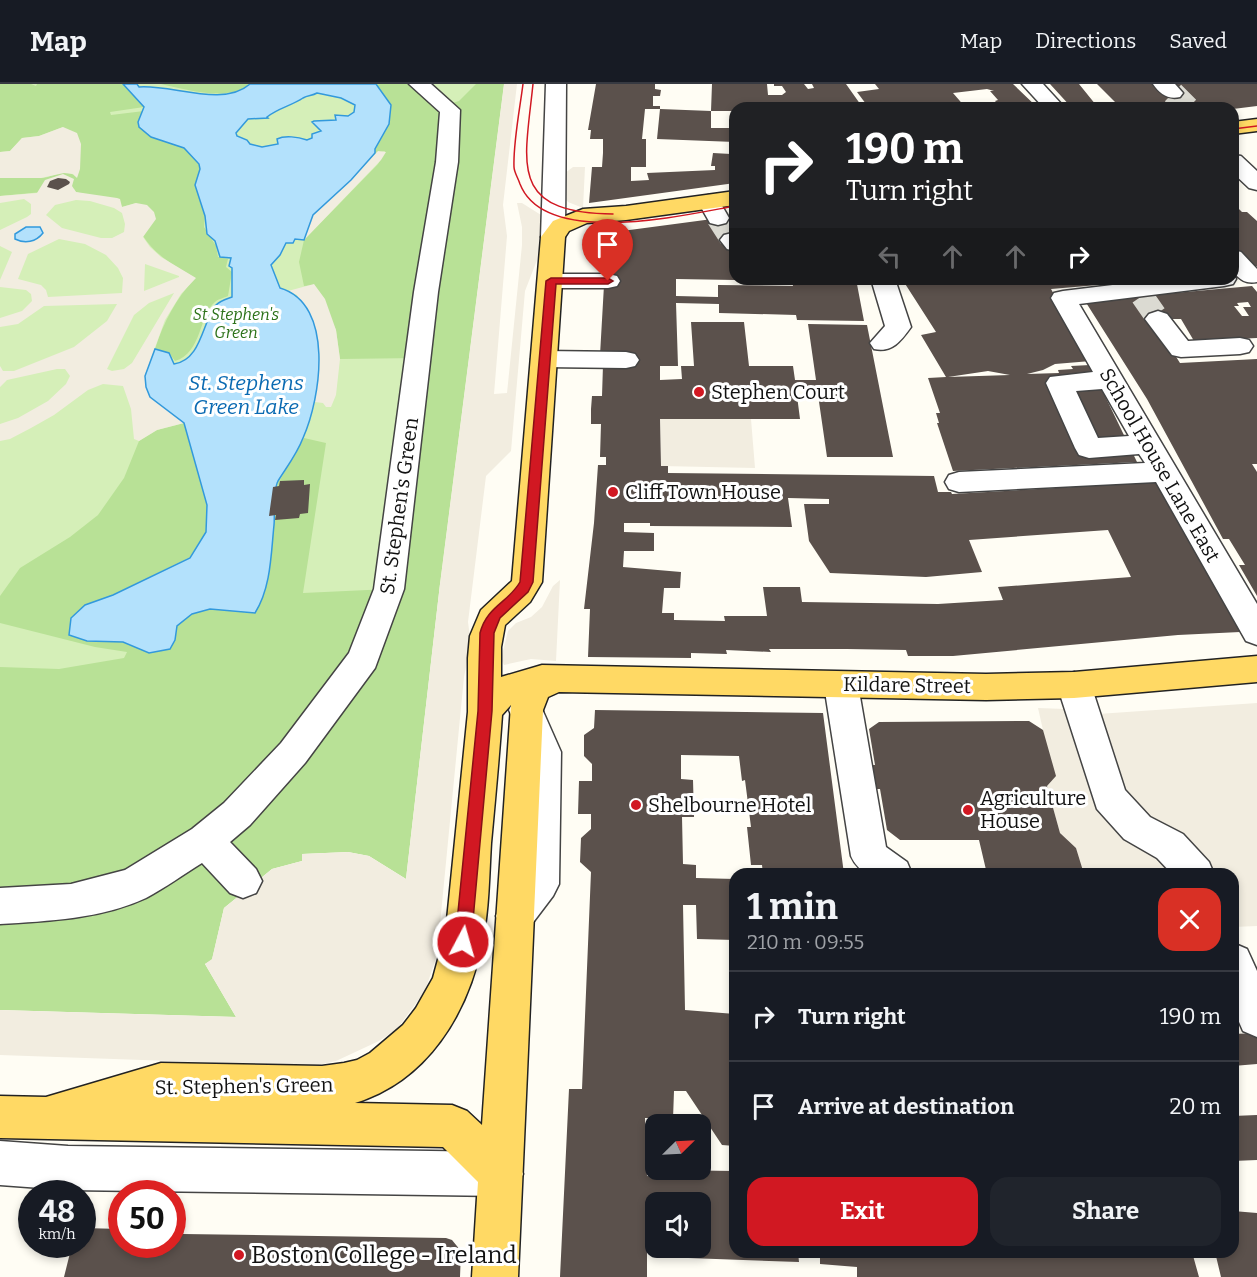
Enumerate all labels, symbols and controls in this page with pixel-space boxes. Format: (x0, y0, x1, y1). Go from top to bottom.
text: Map (30, 25, 87, 58)
text: Map (960, 28, 1002, 54)
text: Directions (1035, 28, 1136, 54)
text: Saved (1169, 28, 1227, 54)
text: 190 m (846, 124, 963, 174)
icon: right (747, 126, 825, 204)
text: Turn right (846, 175, 973, 207)
pin (582, 219, 633, 281)
icon: arrive (591, 228, 624, 261)
icon: left (873, 240, 906, 273)
icon: ahead (936, 240, 969, 273)
icon: ahead (999, 240, 1032, 273)
icon: right (1062, 240, 1095, 273)
park label: St Stephen's Green (193, 305, 280, 342)
street label: School House Lane East (1095, 364, 1225, 566)
water label: St. Stephens Green Lake (188, 370, 304, 420)
place label: Stephen Court (711, 380, 845, 404)
marker: Stephen Court (692, 385, 706, 399)
street label: St. Stephen's Green (375, 416, 423, 596)
place label: Cliff Town House (625, 480, 781, 504)
marker: Cliff Town House (606, 485, 620, 499)
street label: Kildare Street (843, 672, 971, 698)
place label: Agriculture House (980, 786, 1086, 833)
place label: Shelbourne Hotel (648, 793, 812, 817)
marker: Shelbourne Hotel (629, 798, 643, 812)
marker: Agriculture House (961, 803, 975, 817)
text: 1 min (747, 885, 838, 929)
button: close (1158, 888, 1221, 951)
position arrow (431, 910, 495, 974)
text: 210 m · 09:55 (747, 930, 864, 954)
icon: right (747, 1000, 780, 1033)
text: Turn right (798, 1003, 906, 1030)
text: 190 m (1160, 1003, 1221, 1030)
street label: St. Stephen's Green (154, 1072, 334, 1100)
icon: arrive (747, 1090, 780, 1123)
text: Arrive at destination (798, 1093, 1014, 1120)
text: 20 m (1170, 1093, 1221, 1120)
north arrow (645, 1114, 711, 1180)
map controls (645, 1114, 711, 1258)
button: Exit (747, 1177, 978, 1246)
button: Share (990, 1177, 1221, 1246)
speed limit sign: 50 (108, 1180, 186, 1258)
button: sound (645, 1192, 711, 1258)
text: 48 (39, 1194, 75, 1230)
text: km/h (38, 1225, 76, 1243)
place label: Boston College - Ireland (251, 1241, 517, 1269)
marker: Boston College - Ireland (232, 1248, 246, 1262)

